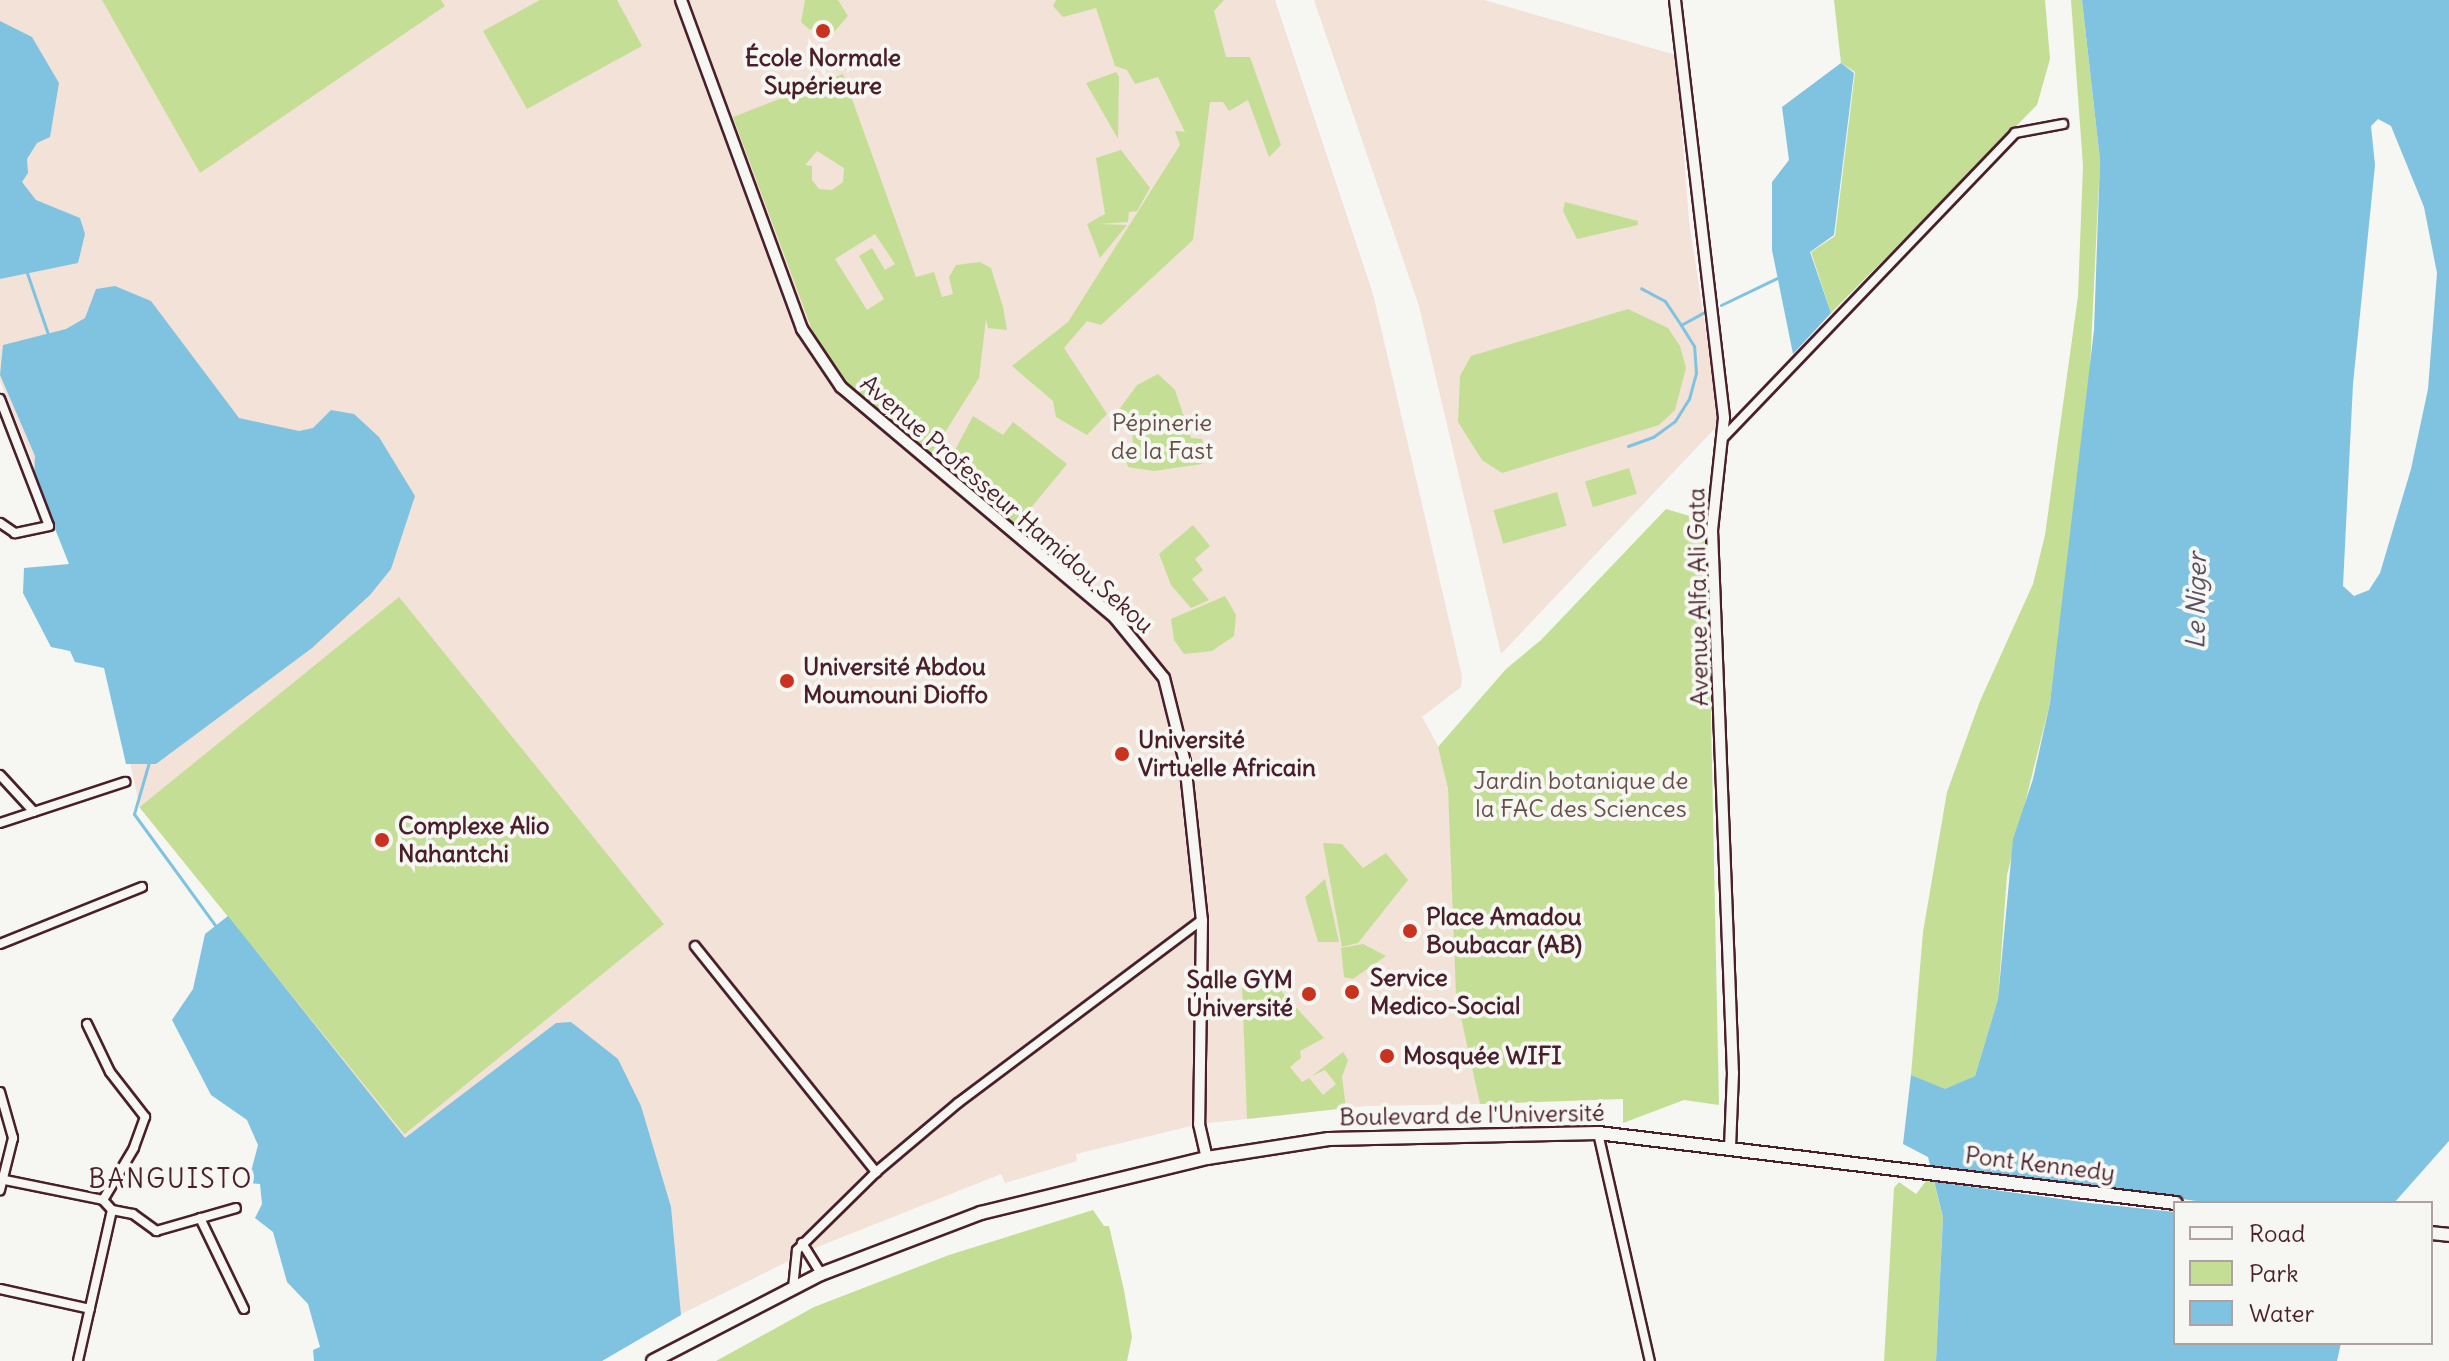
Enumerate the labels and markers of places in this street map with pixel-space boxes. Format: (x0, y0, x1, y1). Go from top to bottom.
marker: École Normale Supérieure (814, 22, 832, 40)
place label: École Normale Supérieure (745, 44, 901, 100)
place label: Université Abdou Moumouni Dioffo (803, 653, 988, 709)
marker: Université Abdou Moumouni Dioffo (778, 672, 796, 690)
place label: Université Virtuelle Africain (1138, 726, 1316, 782)
marker: Université Virtuelle Africain (1113, 745, 1131, 763)
place label: Complexe Alio Nahantchi (398, 812, 549, 868)
marker: Complexe Alio Nahantchi (373, 831, 391, 849)
place label: Place Amadou Boubacar (AB) (1426, 903, 1582, 959)
marker: Place Amadou Boubacar (AB) (1401, 922, 1419, 940)
place label: Service Medico-Social (1370, 964, 1520, 1020)
place label: Salle GYM Université (1186, 966, 1293, 1022)
marker: Service Medico-Social (1341, 981, 1363, 1003)
marker: Salle GYM Université (1300, 985, 1318, 1003)
place label: Mosquée WIFI (1403, 1042, 1562, 1070)
marker: Mosquée WIFI (1378, 1047, 1396, 1065)

